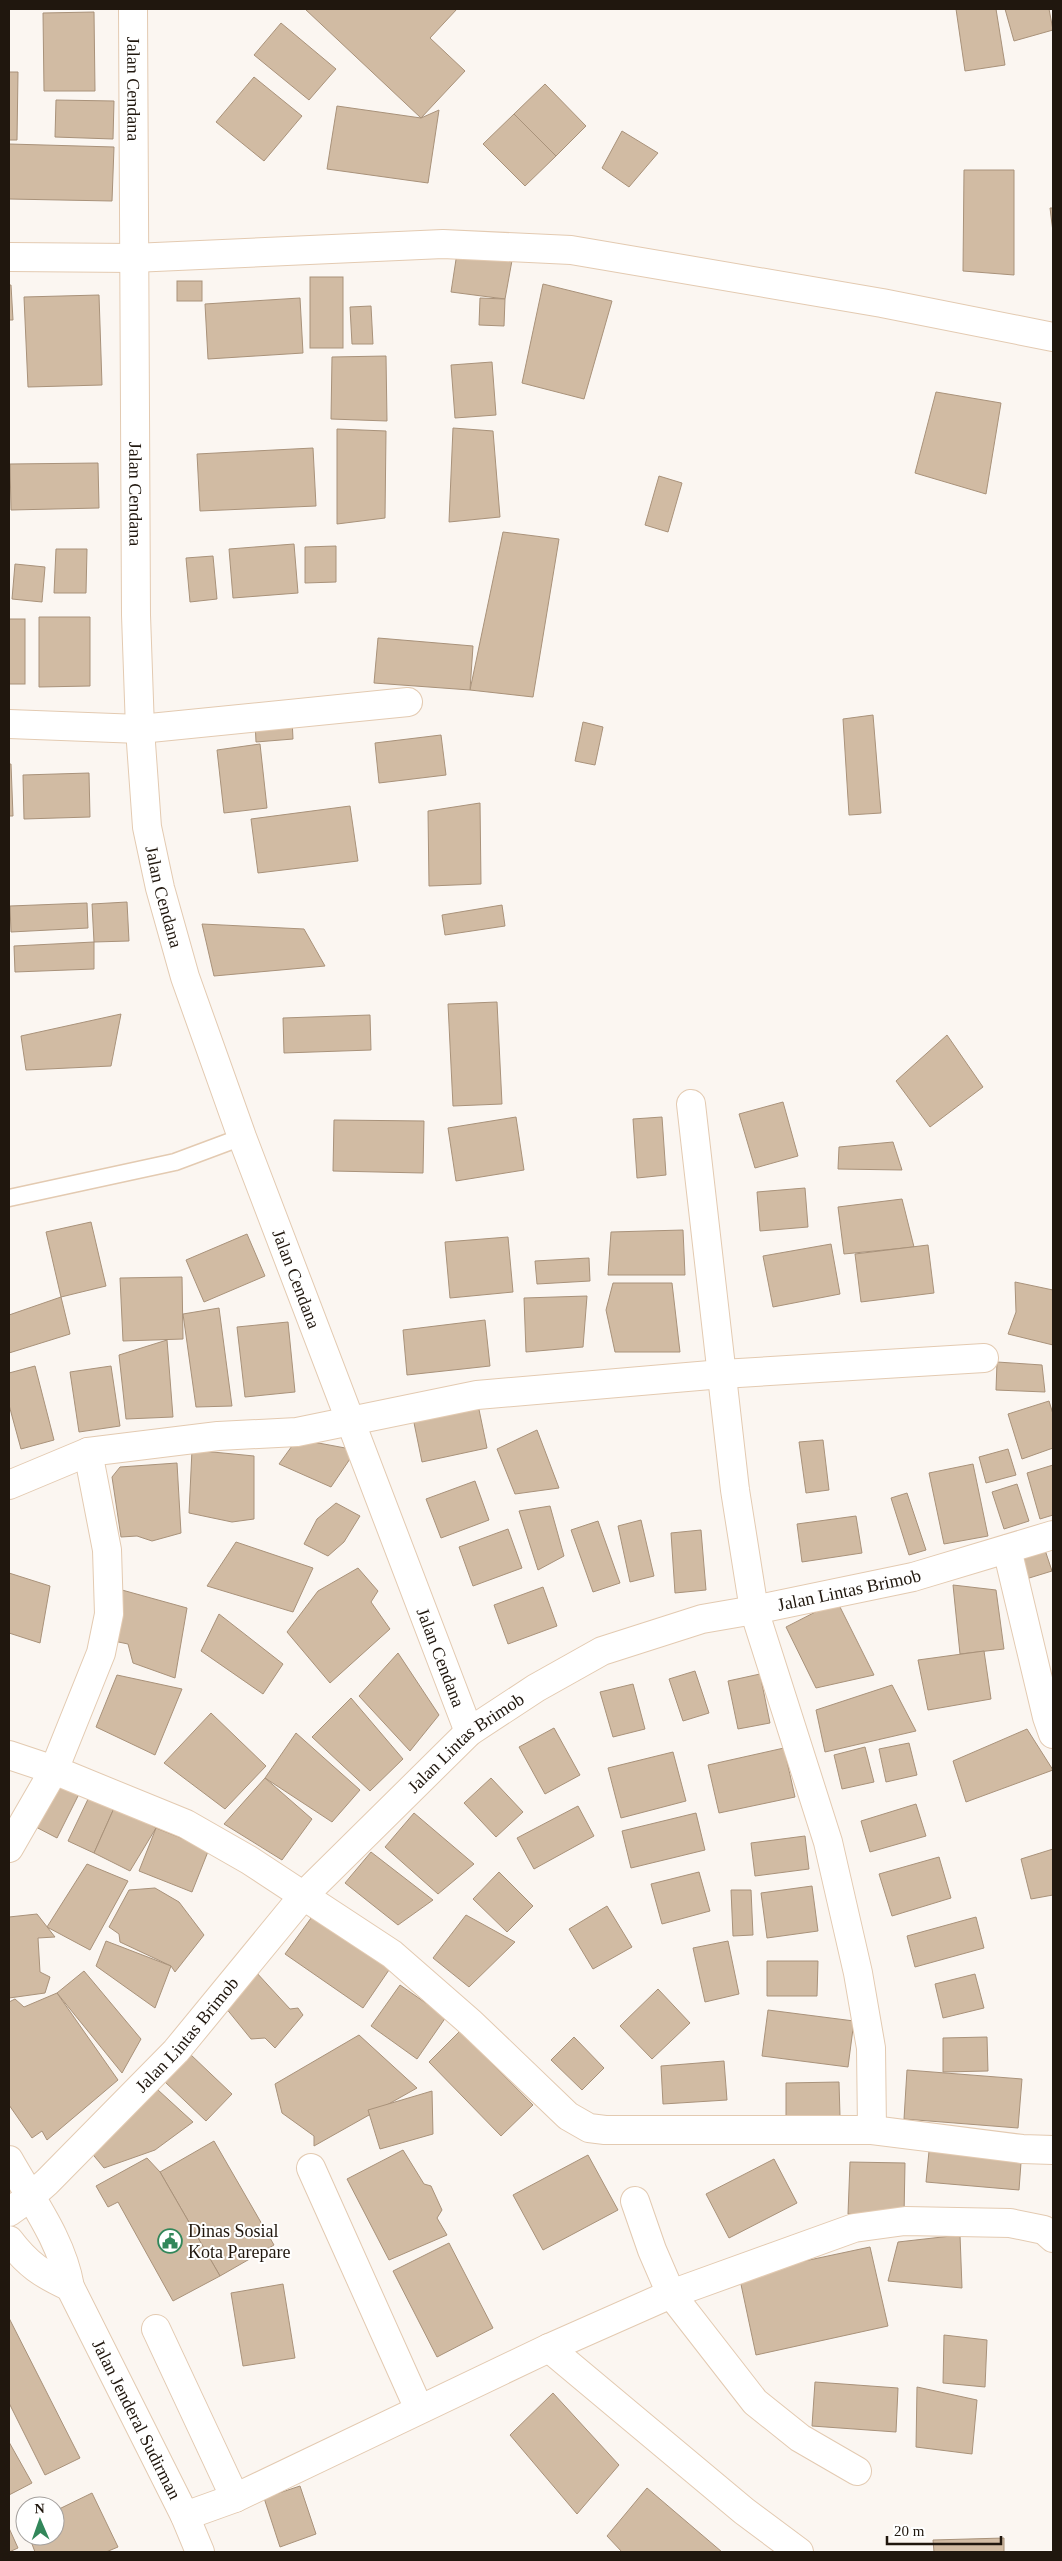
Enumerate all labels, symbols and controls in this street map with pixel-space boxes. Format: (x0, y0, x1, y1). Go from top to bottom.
street label: Jalan Cendana (123, 37, 144, 141)
street label: Jalan Cendana (125, 442, 146, 546)
street label: Jalan Cendana (141, 844, 186, 950)
street label: Jalan Cendana (268, 1227, 324, 1331)
street label: Jalan Lintas Brimob (776, 1565, 923, 1615)
street label: Jalan Cendana (413, 1605, 469, 1710)
street label: Jalan Lintas Brimob (403, 1689, 528, 1797)
street label: Jalan Lintas Brimob (131, 1973, 242, 2096)
place label: Dinas Sosial Kota Parepare (188, 2221, 290, 2262)
public building icon: Dinas Sosial Kota Parepare (157, 2228, 183, 2254)
street label: Jalan Jenderal Sudirman (88, 2336, 185, 2503)
north arrow (15, 2496, 65, 2546)
text: N (34, 2501, 45, 2516)
scale bar (887, 2514, 1001, 2546)
text: 20 m (894, 2523, 925, 2539)

